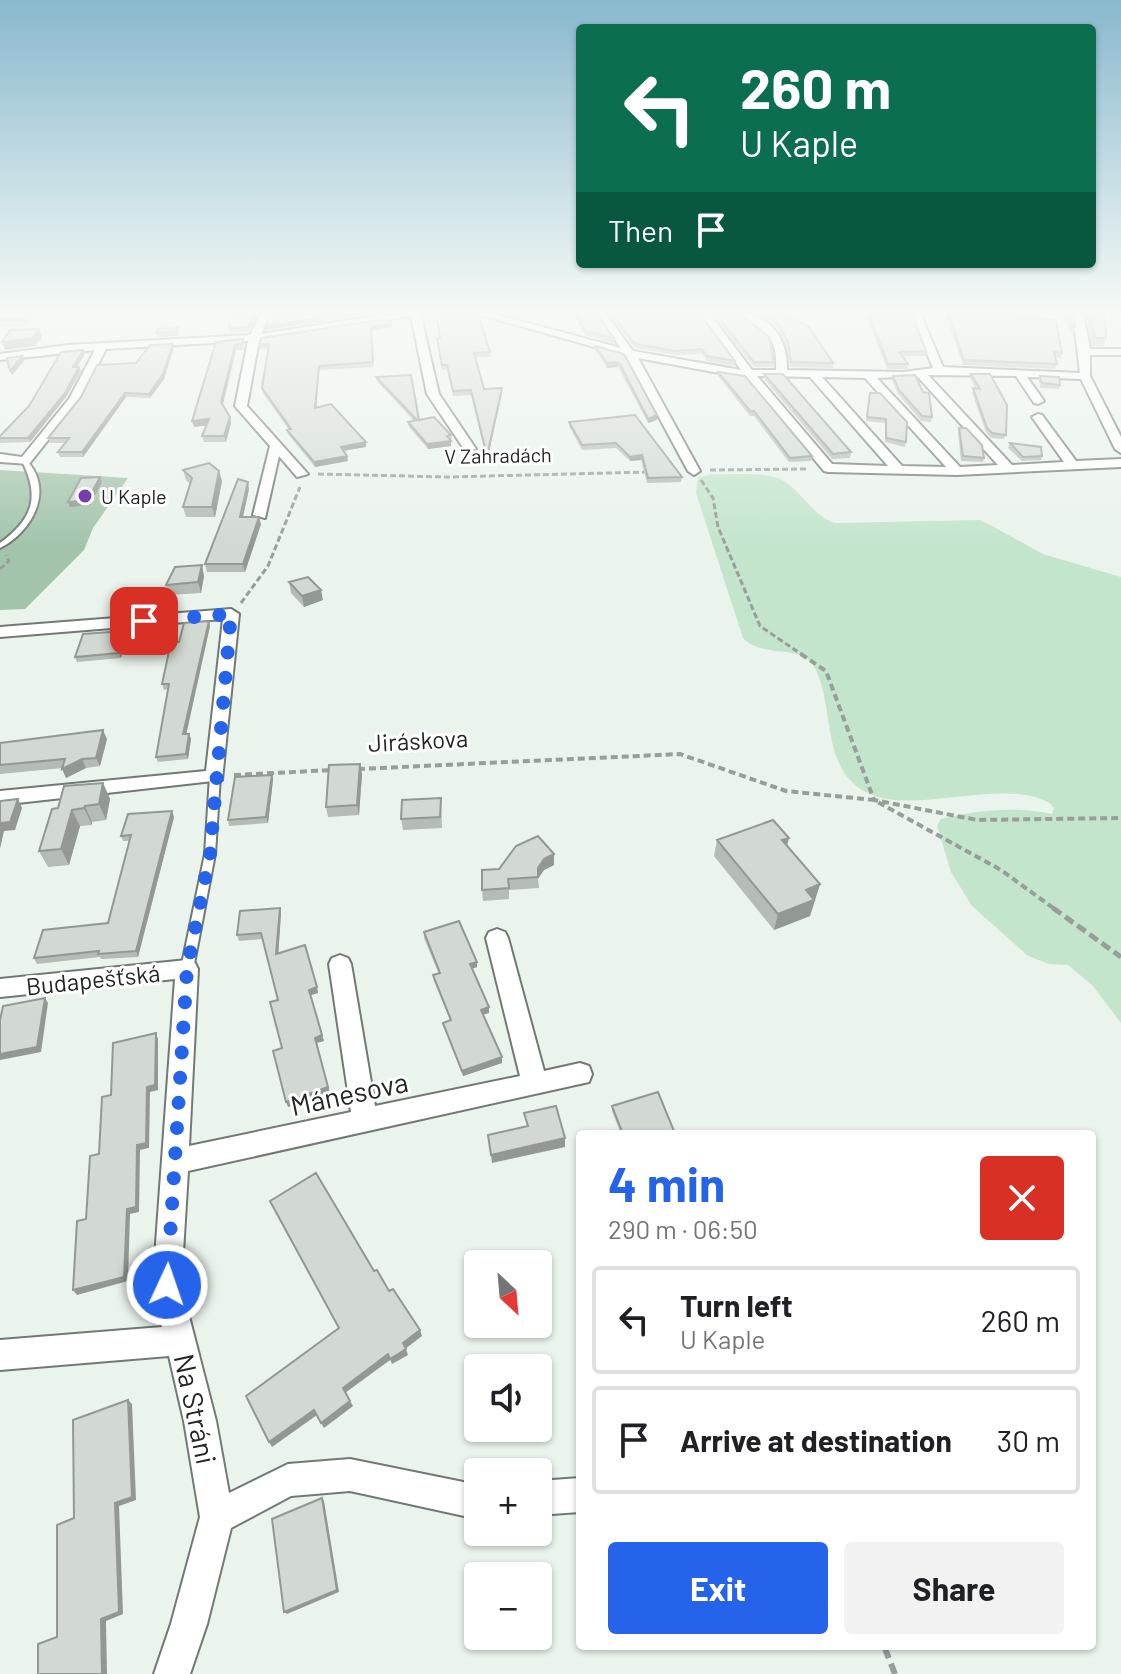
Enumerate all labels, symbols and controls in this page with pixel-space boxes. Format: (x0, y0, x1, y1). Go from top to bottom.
text: 260 m (740, 53, 891, 120)
icon: left (608, 56, 712, 160)
text: U Kaple (740, 121, 858, 164)
icon: arrive (689, 208, 733, 252)
text: Then (608, 212, 673, 248)
street label: V Zahradách (444, 442, 552, 468)
place label: U Kaple (101, 484, 167, 508)
marker: U Kaple (76, 487, 94, 505)
pin (110, 587, 178, 655)
icon: arrive (122, 599, 166, 643)
street label: Jiráskova (367, 723, 469, 757)
street label: Budapešťská (25, 958, 161, 1000)
street label: Mánesova (287, 1064, 411, 1122)
text: 4 min (608, 1154, 725, 1212)
button: close (980, 1156, 1064, 1240)
text: 290 m · 06:50 (608, 1213, 758, 1244)
position arrow (125, 1243, 209, 1327)
north arrow (464, 1250, 552, 1338)
map controls (464, 1250, 552, 1650)
text: Turn left (680, 1287, 793, 1323)
icon: left (612, 1298, 656, 1342)
text: 260 m (981, 1302, 1060, 1338)
text: U Kaple (680, 1323, 765, 1354)
street label: Na Stráni (168, 1351, 224, 1467)
button: sound (464, 1354, 552, 1442)
icon: arrive (612, 1418, 656, 1462)
text: Arrive at destination (680, 1422, 952, 1458)
text: 30 m (997, 1422, 1060, 1458)
button: + (464, 1458, 552, 1546)
button: Exit (608, 1542, 828, 1634)
button: Share (844, 1542, 1064, 1634)
button: − (464, 1562, 552, 1650)

